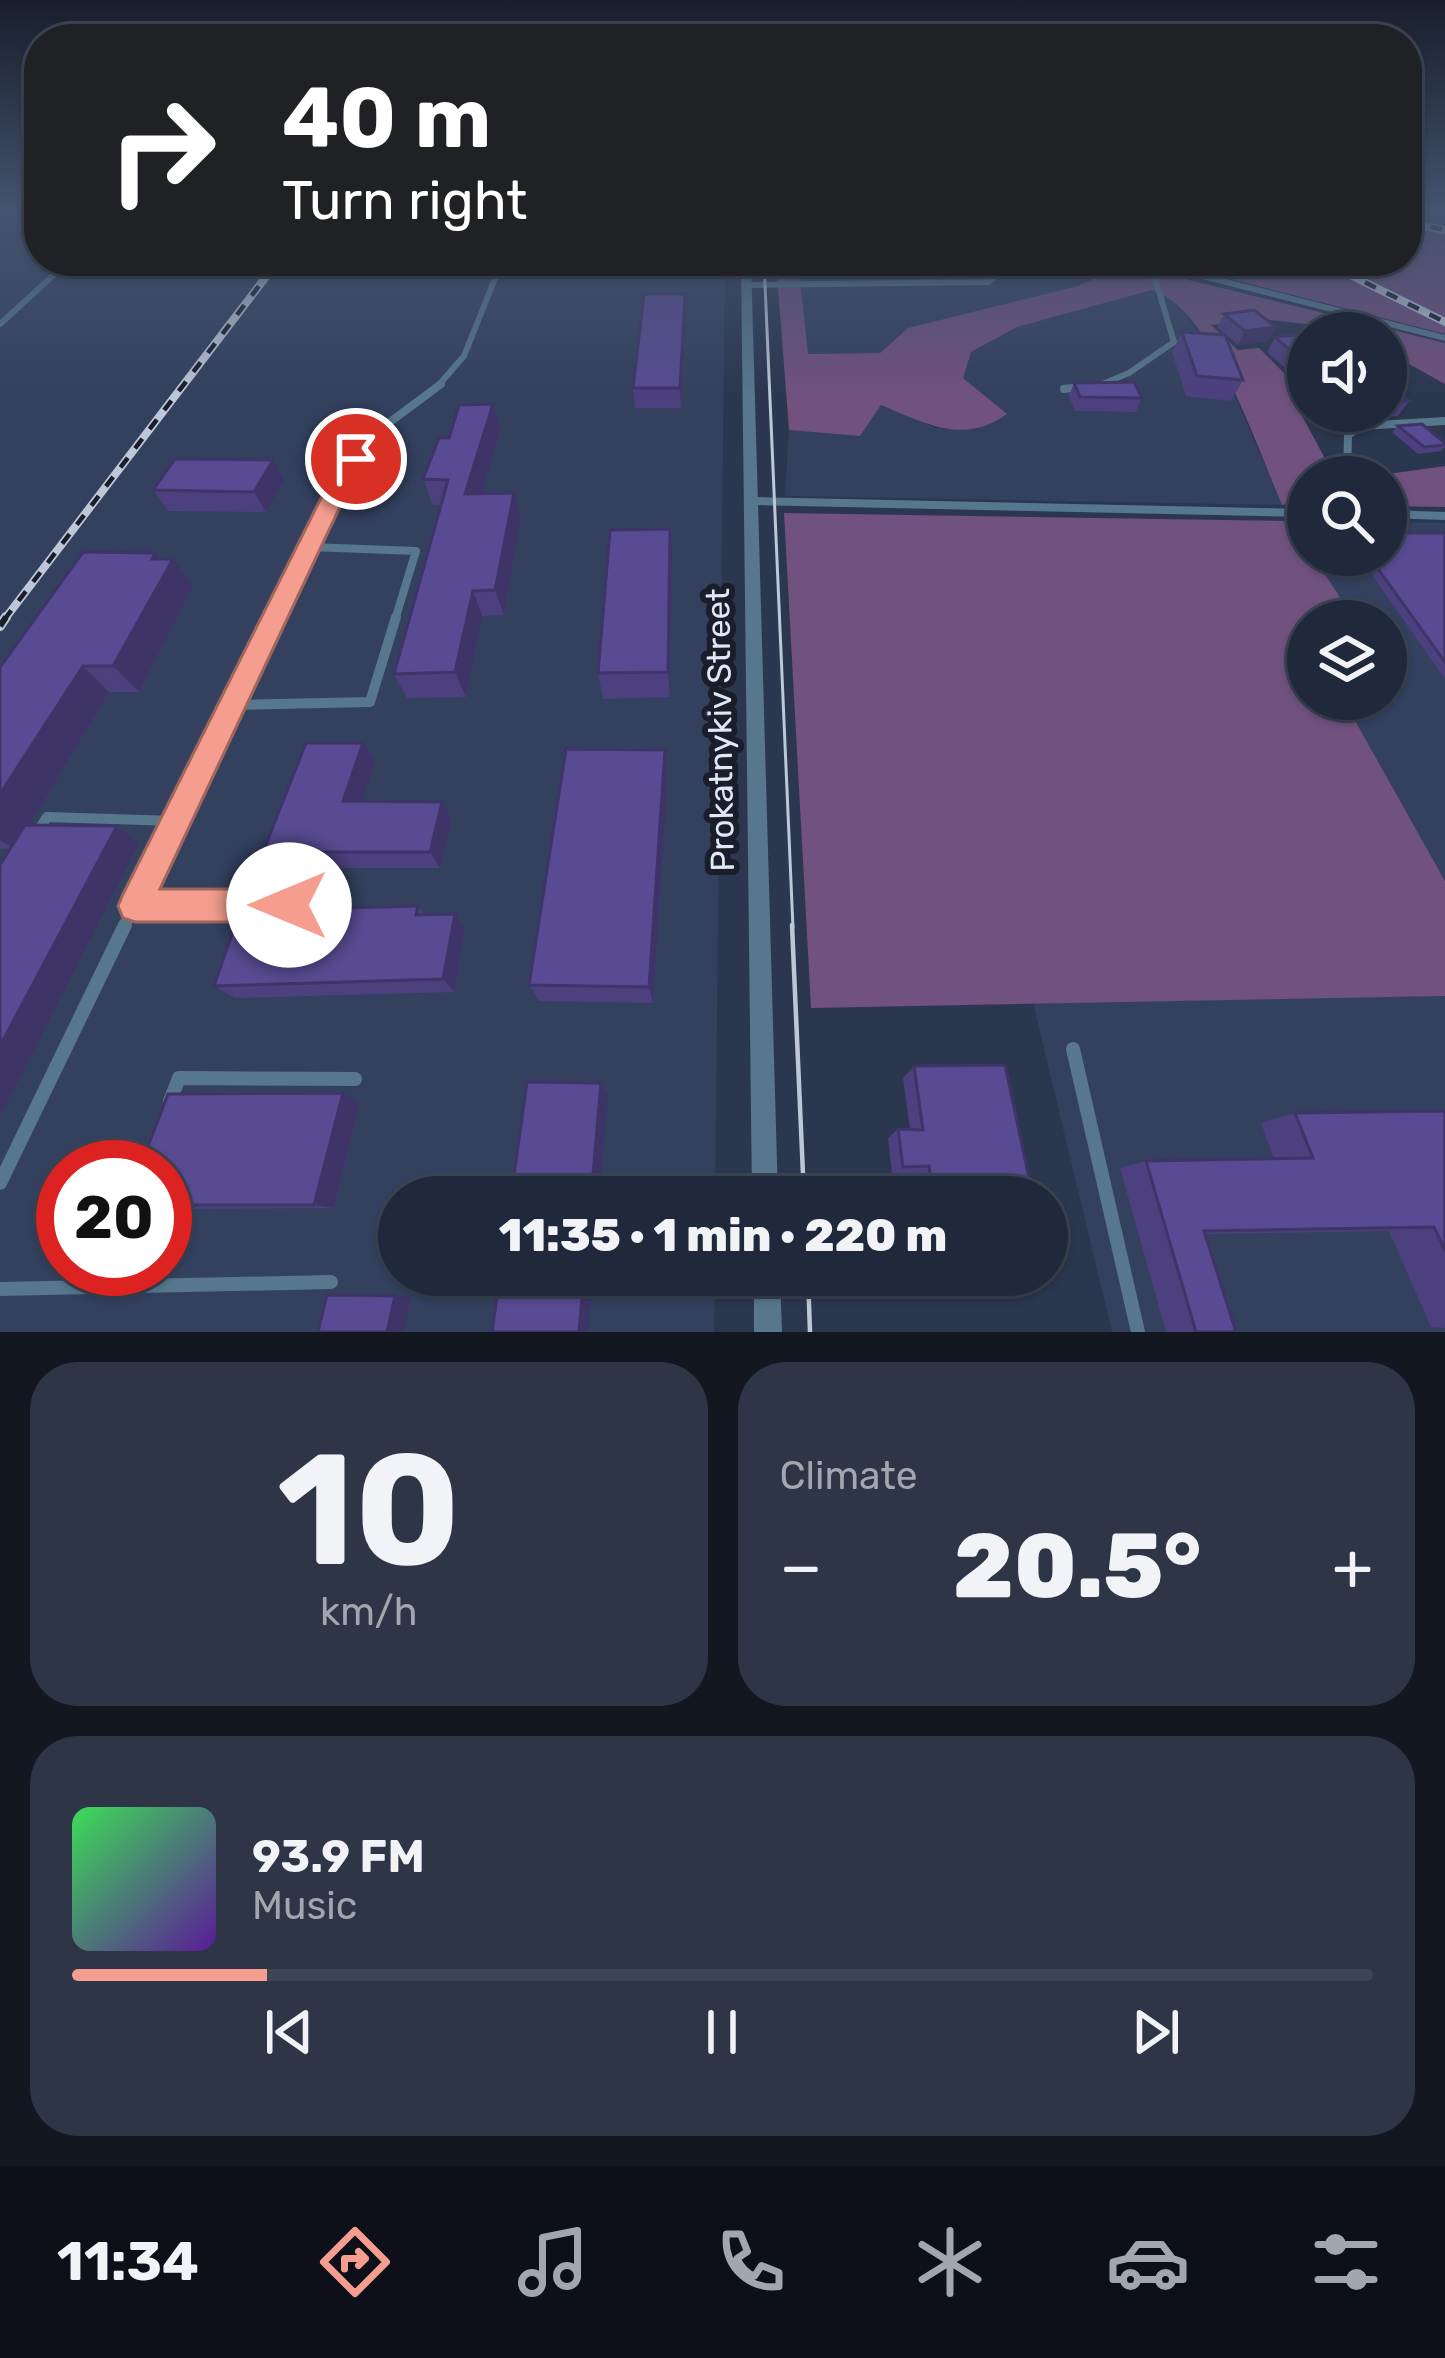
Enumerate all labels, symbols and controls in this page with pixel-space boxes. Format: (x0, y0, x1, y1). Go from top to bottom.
text: 40 m (282, 68, 491, 168)
icon: right (84, 72, 240, 228)
text: Turn right (282, 169, 527, 233)
map controls (1287, 312, 1407, 720)
button: sound (1287, 312, 1407, 432)
pin (305, 408, 407, 510)
icon: arrive (323, 426, 389, 492)
button: search (1287, 456, 1407, 576)
street label: Prokatnykiv Street (698, 588, 742, 872)
button: layers (1287, 600, 1407, 720)
position arrow (226, 842, 352, 968)
speed limit sign: 20 (36, 1140, 192, 1296)
text: 11:35 · 1 min · 220 m (499, 1209, 947, 1262)
text: 10 (277, 1418, 461, 1603)
text: Climate (780, 1453, 918, 1499)
text: 20.5° (953, 1513, 1201, 1620)
text: − (780, 1527, 822, 1606)
text: + (1332, 1527, 1373, 1606)
text: km/h (320, 1589, 417, 1635)
text: 93.9 FM (252, 1830, 425, 1883)
text: Music (252, 1883, 357, 1929)
icon: previous (256, 1999, 322, 2065)
icon: pause (689, 1999, 755, 2065)
icon: next (1123, 1999, 1189, 2065)
icon: directions (313, 2220, 397, 2304)
icon: music (511, 2220, 595, 2304)
icon: phone (709, 2220, 793, 2304)
icon: climate (908, 2220, 992, 2304)
icon: car (1106, 2220, 1190, 2304)
icon: filters (1304, 2220, 1388, 2304)
text: 11:34 (57, 2230, 199, 2294)

